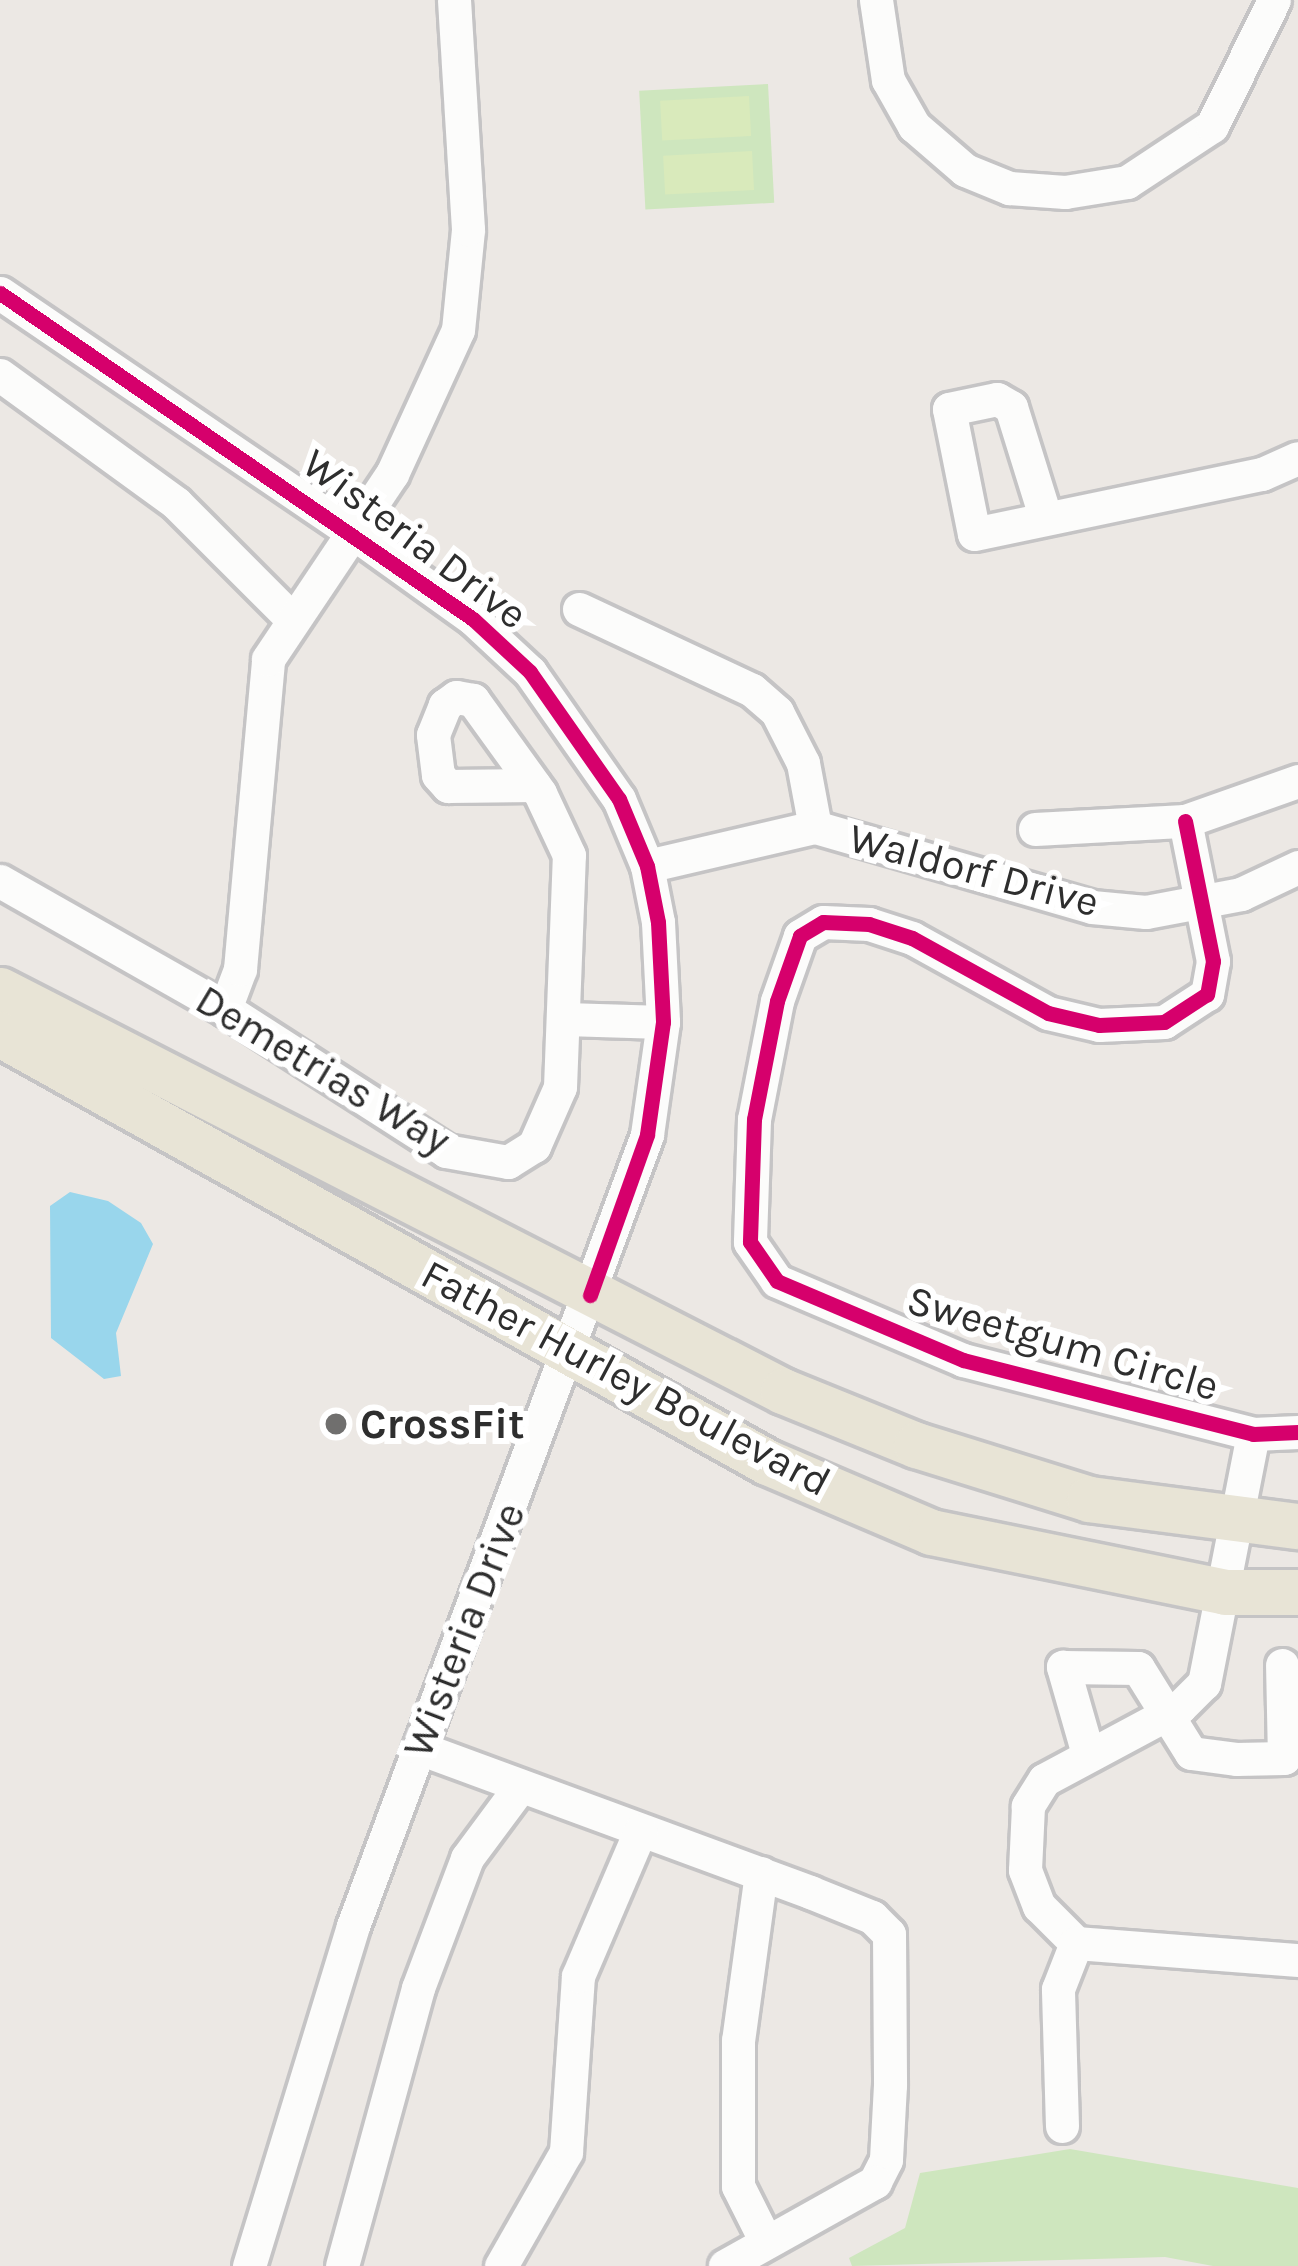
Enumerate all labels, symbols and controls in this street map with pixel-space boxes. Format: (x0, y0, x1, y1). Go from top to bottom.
street label: Wisteria Drive (293, 438, 537, 640)
street label: Waldorf Drive (844, 812, 1104, 928)
street label: Demetrias Way (187, 974, 459, 1166)
street label: Father Hurley Boulevard (413, 1249, 839, 1507)
street label: Sweetgum Circle (901, 1274, 1225, 1412)
place label: CrossFit (360, 1399, 524, 1449)
marker: CrossFit (323, 1411, 349, 1437)
street label: Wisteria Drive (392, 1496, 536, 1764)

